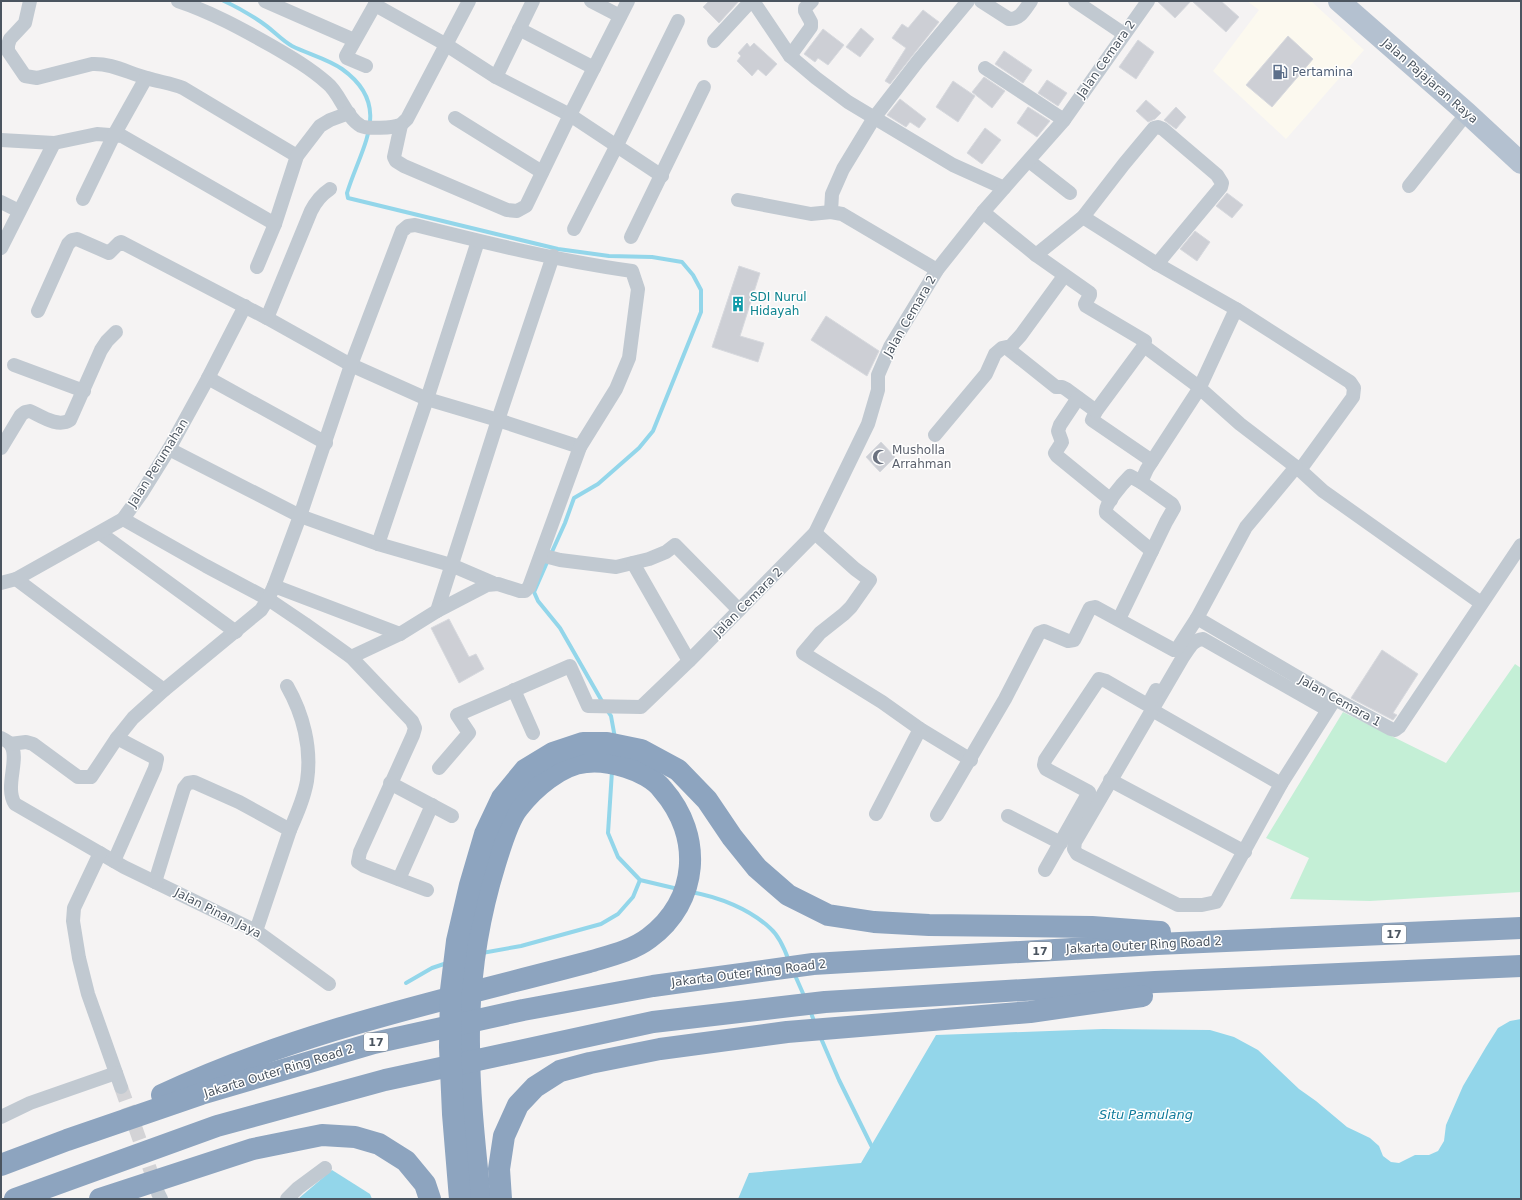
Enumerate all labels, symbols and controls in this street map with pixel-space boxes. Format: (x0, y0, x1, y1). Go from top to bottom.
street label: Jalan Cemara 2 (1073, 17, 1138, 101)
street label: Jalan Pajajaran Raya (1379, 35, 1481, 126)
fuel station icon: Pertamina (1271, 63, 1289, 81)
place label: Pertamina (1292, 65, 1353, 79)
street label: Jalan Cemara 2 (881, 273, 939, 360)
place label: SDI Nurul Hidayah (750, 290, 807, 318)
building icon: SDI Nurul Hidayah (729, 295, 747, 313)
street label: Jalan Perumahan (125, 416, 191, 511)
place label: Musholla Arrahman (892, 443, 951, 471)
mosque icon: Musholla Arrahman (871, 448, 889, 466)
street label: Jalan Cemara 2 (710, 565, 785, 640)
street label: Jalan Cemara 1 (1296, 672, 1383, 729)
street label: Jalan Pinan Jaya (172, 885, 264, 941)
road number: 17 (1382, 925, 1406, 943)
street label: Jakarta Outer Ring Road 2 (1065, 934, 1222, 956)
road number: 17 (1028, 942, 1052, 960)
street label: Jakarta Outer Ring Road 2 (670, 957, 827, 990)
road number: 17 (364, 1033, 388, 1051)
street label: Jakarta Outer Ring Road 2 (201, 1042, 356, 1101)
water label: Situ Pamulang (1099, 1107, 1193, 1122)

